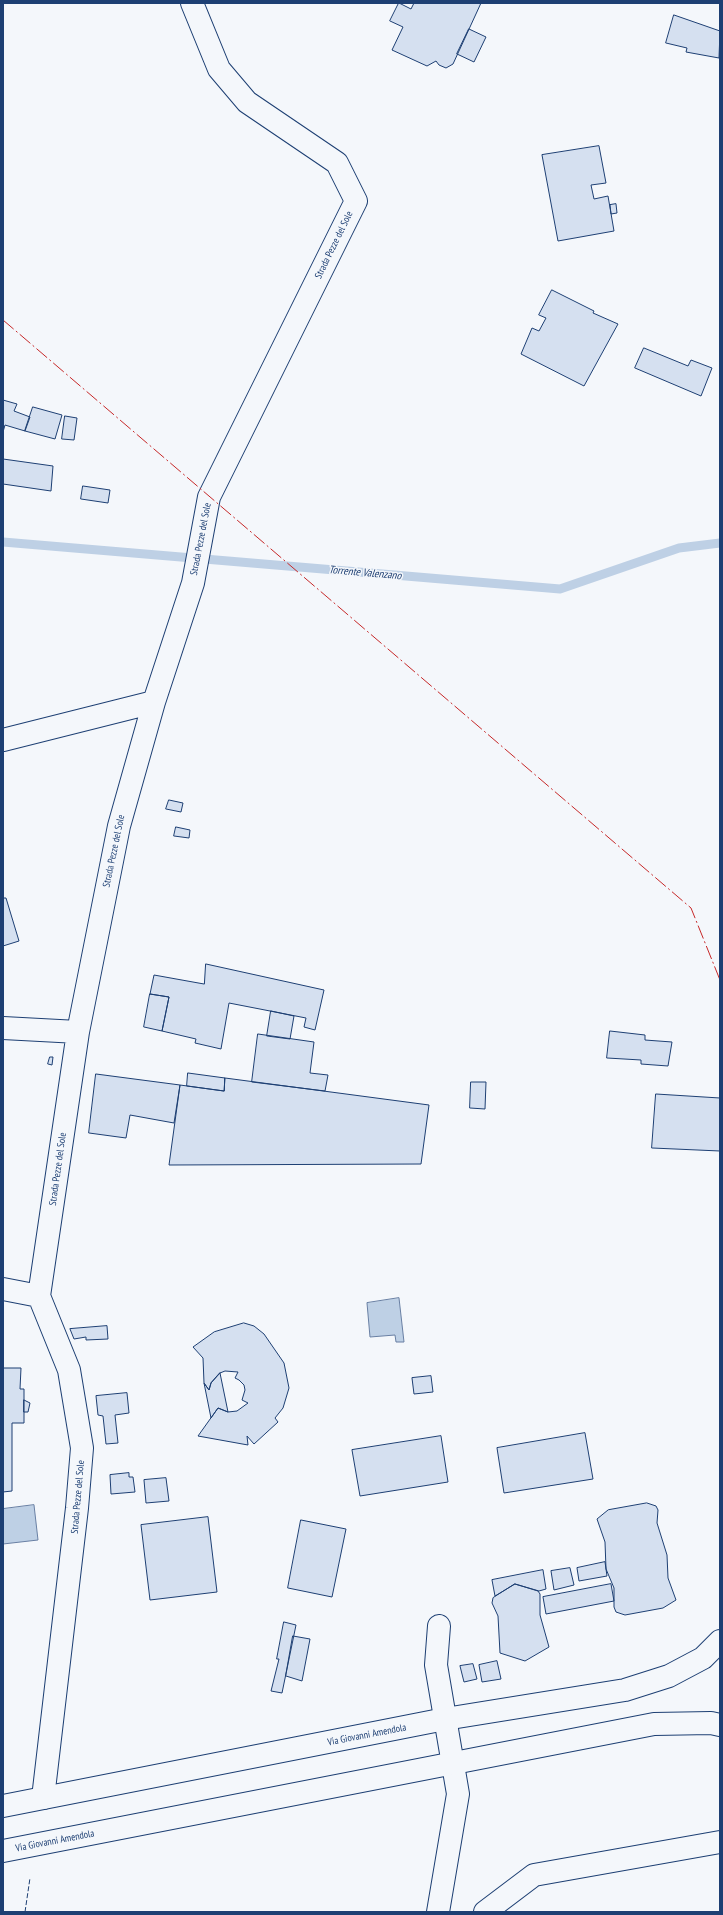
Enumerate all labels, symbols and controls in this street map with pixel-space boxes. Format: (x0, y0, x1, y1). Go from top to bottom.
street label: Strada Pezze del Sole (312, 209, 356, 281)
street label: Strada Pezze del Sole (188, 502, 214, 576)
water label: Torrente Valenzano (328, 563, 402, 583)
street label: Strada Pezze del Sole (100, 814, 128, 888)
street label: Strada Pezze del Sole (47, 1132, 69, 1206)
street label: Strada Pezze del Sole (69, 1460, 87, 1534)
street label: Via Giovanni Amendola (327, 1721, 407, 1749)
street label: Via Giovanni Amendola (15, 1827, 95, 1855)

